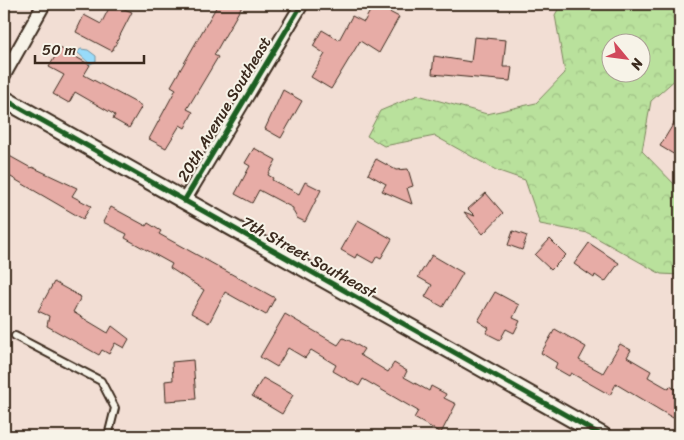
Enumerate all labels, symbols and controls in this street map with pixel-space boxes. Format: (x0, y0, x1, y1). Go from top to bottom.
street label: 20th Avenue Southeast (169, 31, 279, 187)
scale bar (35, 32, 144, 64)
north arrow (602, 32, 652, 82)
text: 50 m (42, 37, 77, 63)
text: N (624, 53, 651, 75)
street label: 7th Street Southeast (236, 208, 382, 306)

